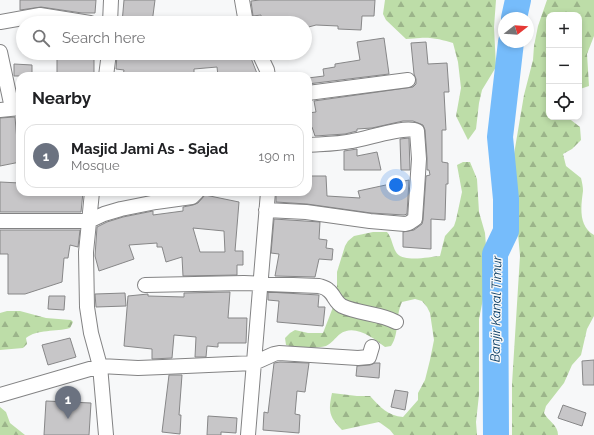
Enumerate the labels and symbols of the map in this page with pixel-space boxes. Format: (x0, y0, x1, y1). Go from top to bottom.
north arrow (498, 12, 534, 48)
your location (386, 175, 406, 195)
water label: Banjir Kanal Timur (488, 255, 504, 362)
pin: 1 (55, 386, 81, 419)

